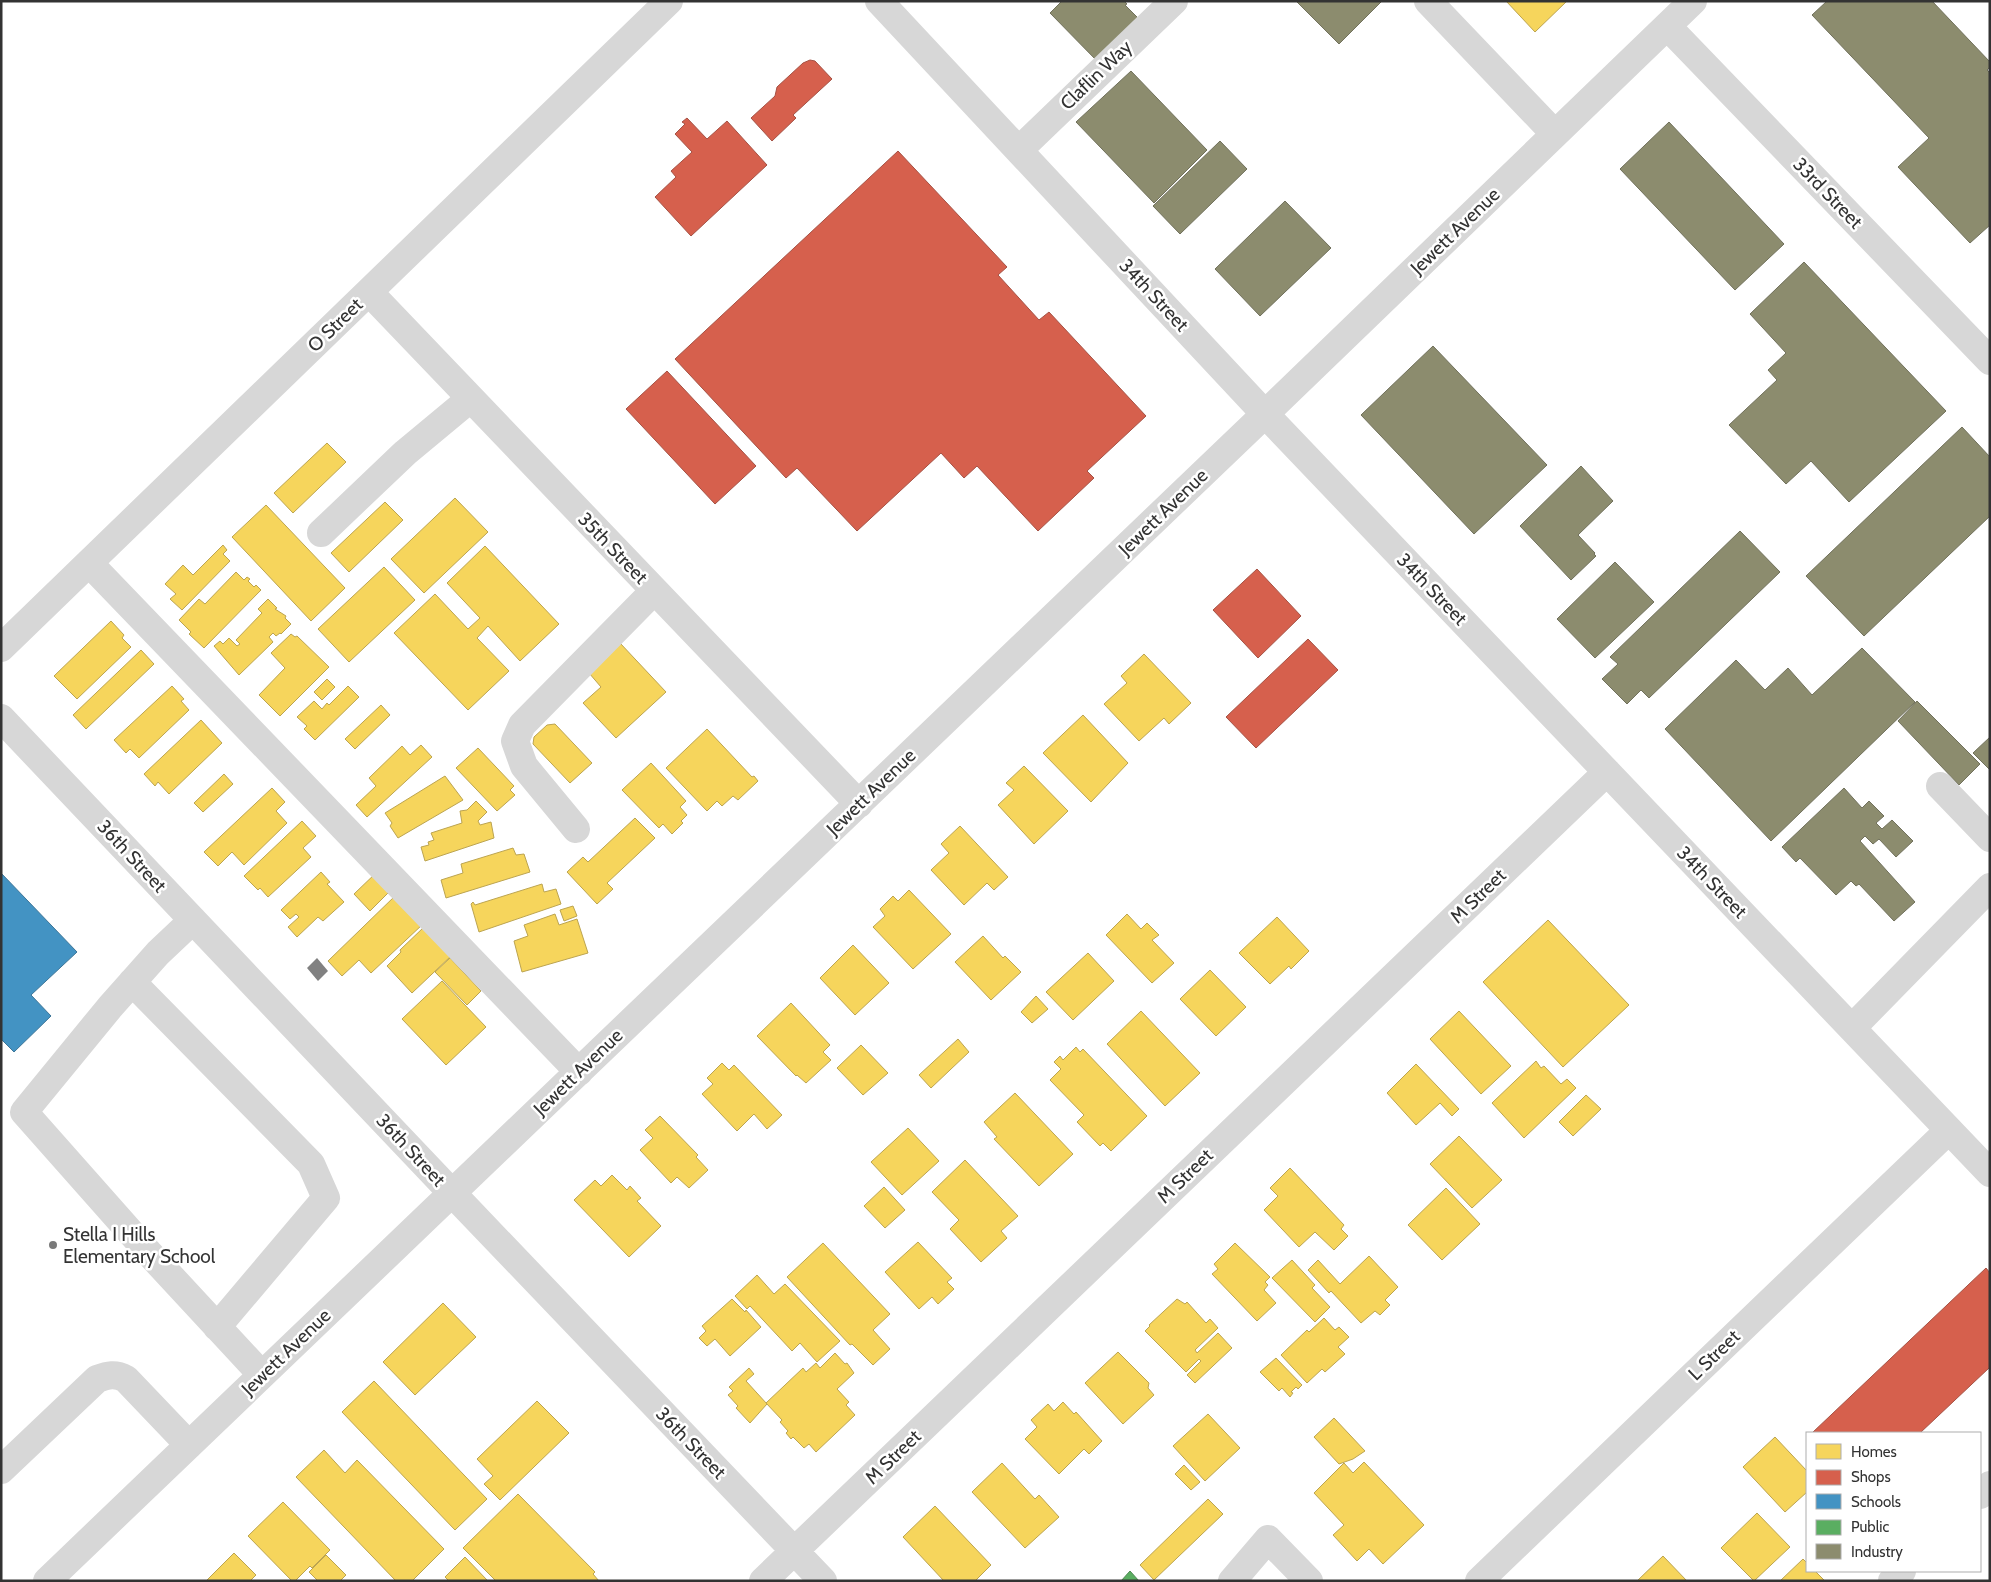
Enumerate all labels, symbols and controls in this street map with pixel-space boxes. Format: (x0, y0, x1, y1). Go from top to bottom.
street label: Claflin Way (1055, 35, 1137, 115)
street label: 33rd Street (1788, 153, 1868, 234)
street label: Jewett Avenue (1405, 183, 1505, 280)
street label: 34th Street (1115, 254, 1194, 337)
street label: O Street (303, 293, 368, 357)
street label: Jewett Avenue (1113, 464, 1213, 561)
street label: 35th Street (573, 508, 653, 589)
street label: 34th Street (1392, 548, 1472, 630)
street label: Jewett Avenue (821, 744, 921, 841)
street label: 36th Street (93, 815, 172, 898)
street label: 34th Street (1672, 841, 1752, 923)
street label: M Street (1445, 864, 1511, 928)
street label: Jewett Avenue (528, 1024, 628, 1121)
street label: 36th Street (372, 1109, 451, 1192)
street label: M Street (1152, 1144, 1218, 1208)
place label: Stella I Hills Elementary School (63, 1223, 216, 1268)
marker: Stella I Hills Elementary School (47, 1239, 59, 1251)
street label: Jewett Avenue (236, 1304, 336, 1401)
street label: L Street (1683, 1325, 1745, 1385)
street label: 36th Street (651, 1402, 731, 1484)
street label: M Street (860, 1425, 926, 1489)
legend (1806, 1432, 1981, 1572)
text: Homes (1851, 1443, 1897, 1461)
text: Shops (1851, 1468, 1891, 1486)
text: Schools (1851, 1493, 1901, 1511)
text: Public (1851, 1518, 1889, 1536)
text: Industry (1851, 1543, 1903, 1561)

